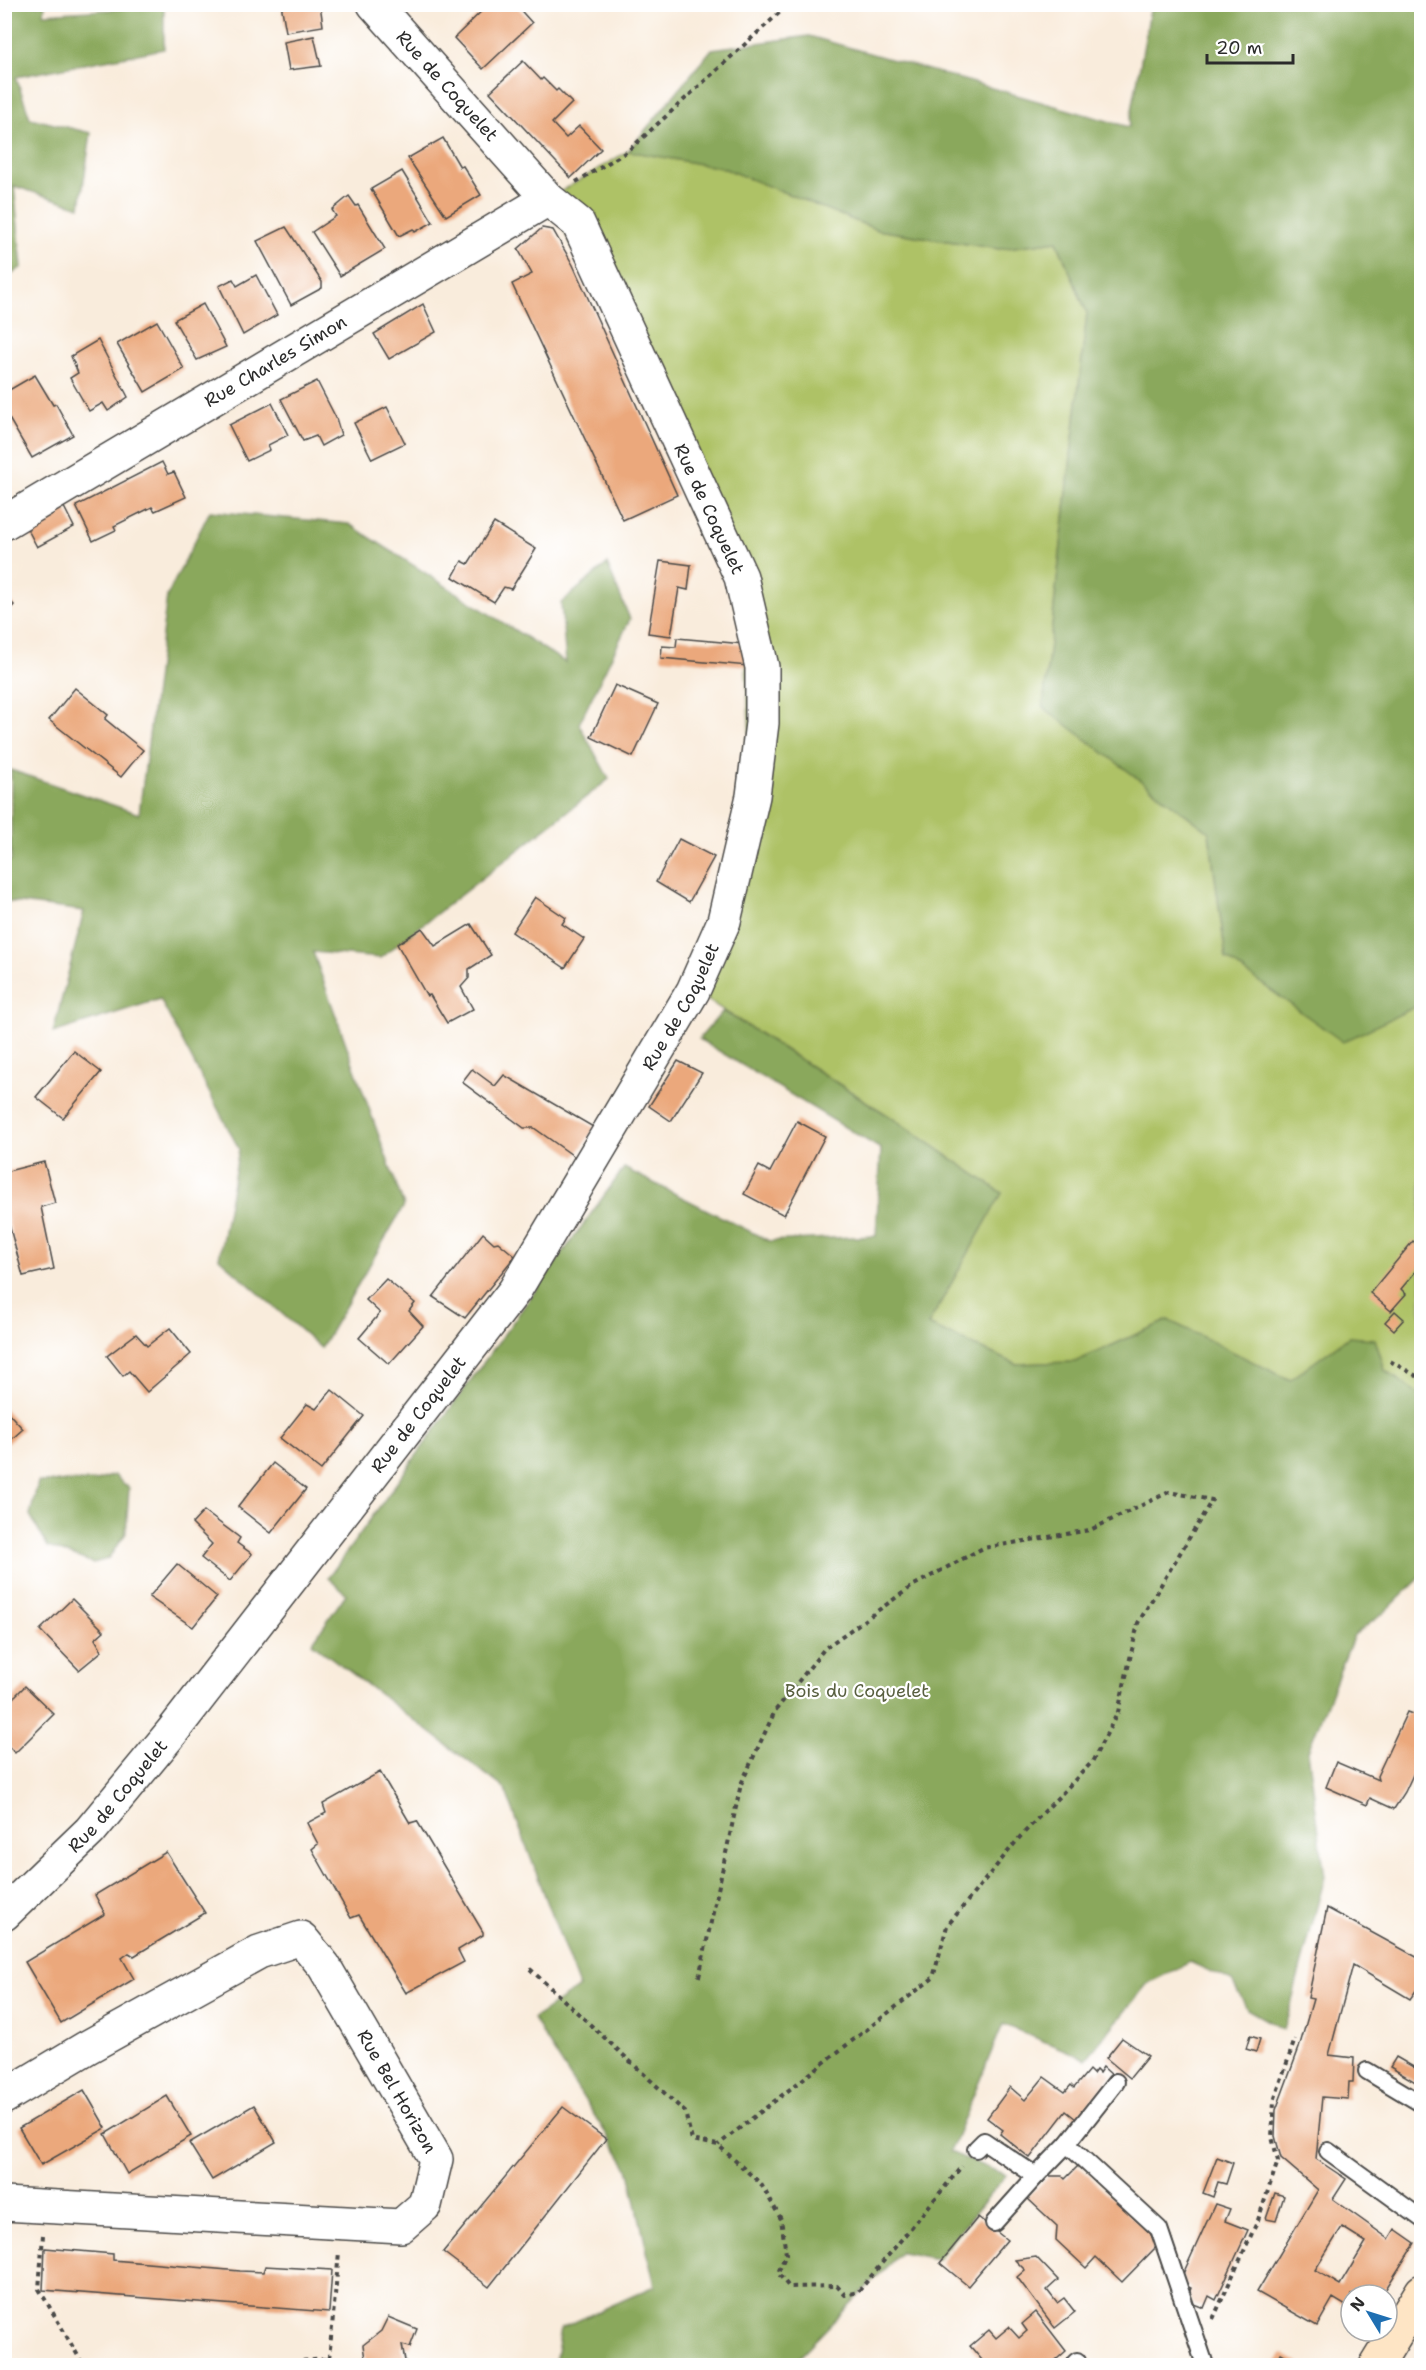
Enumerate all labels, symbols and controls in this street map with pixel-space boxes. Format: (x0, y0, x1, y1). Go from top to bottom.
street label: Rue de Coquelet (391, 25, 503, 147)
scale bar (1207, 27, 1292, 65)
text: 20 m (1216, 36, 1262, 60)
street label: Rue Charles Simon (200, 310, 351, 413)
street label: Rue de Coquelet (668, 440, 750, 578)
street label: Rue de Coquelet (636, 939, 725, 1075)
street label: Rue de Coquelet (365, 1351, 471, 1478)
park label: Bois du Coquelet (785, 1679, 929, 1703)
street label: Rue de Coquelet (63, 1734, 173, 1858)
street label: Rue Bel Horizon (352, 2025, 442, 2158)
north arrow (1339, 2283, 1399, 2343)
text: N (1345, 2293, 1370, 2316)

